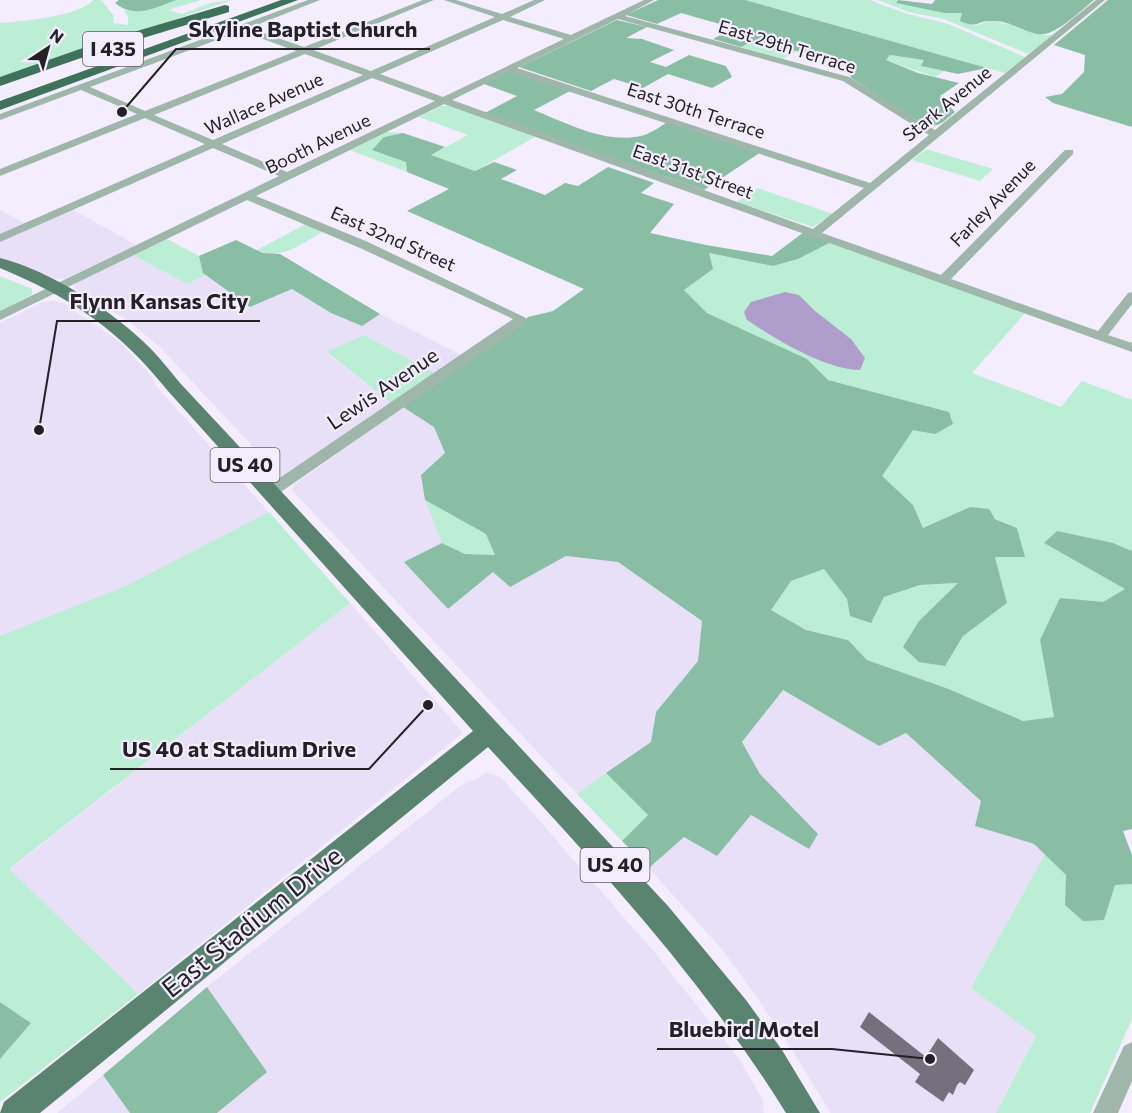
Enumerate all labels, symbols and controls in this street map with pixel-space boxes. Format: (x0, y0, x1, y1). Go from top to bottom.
callout: Skyline Baptist Church (176, 9, 430, 49)
text: Skyline Baptist Church (188, 15, 418, 42)
street label: East 29th Terrace (716, 15, 859, 77)
north arrow (18, 18, 78, 78)
text: N (47, 24, 68, 47)
road number: I 435 (83, 32, 143, 66)
street label: Stark Avenue (898, 61, 995, 146)
street label: Wallace Avenue (201, 67, 326, 139)
street label: East 30th Terrace (624, 77, 768, 143)
street label: Booth Avenue (261, 108, 374, 178)
street label: East 31st Street (630, 139, 757, 203)
street label: Farley Avenue (945, 154, 1040, 251)
street label: East 32nd Street (328, 201, 459, 275)
callout: Flynn Kansas City (57, 281, 260, 321)
text: Flynn Kansas City (70, 287, 248, 314)
street label: Lewis Avenue (322, 341, 442, 434)
road number: US 40 (210, 448, 280, 482)
callout: US 40 at Stadium Drive (110, 729, 369, 769)
text: US 40 at Stadium Drive (122, 735, 356, 762)
street label: East Stadium Drive (155, 839, 347, 1003)
road number: US 40 (580, 848, 650, 882)
callout: Bluebird Motel (657, 1009, 832, 1049)
text: Bluebird Motel (669, 1015, 819, 1042)

